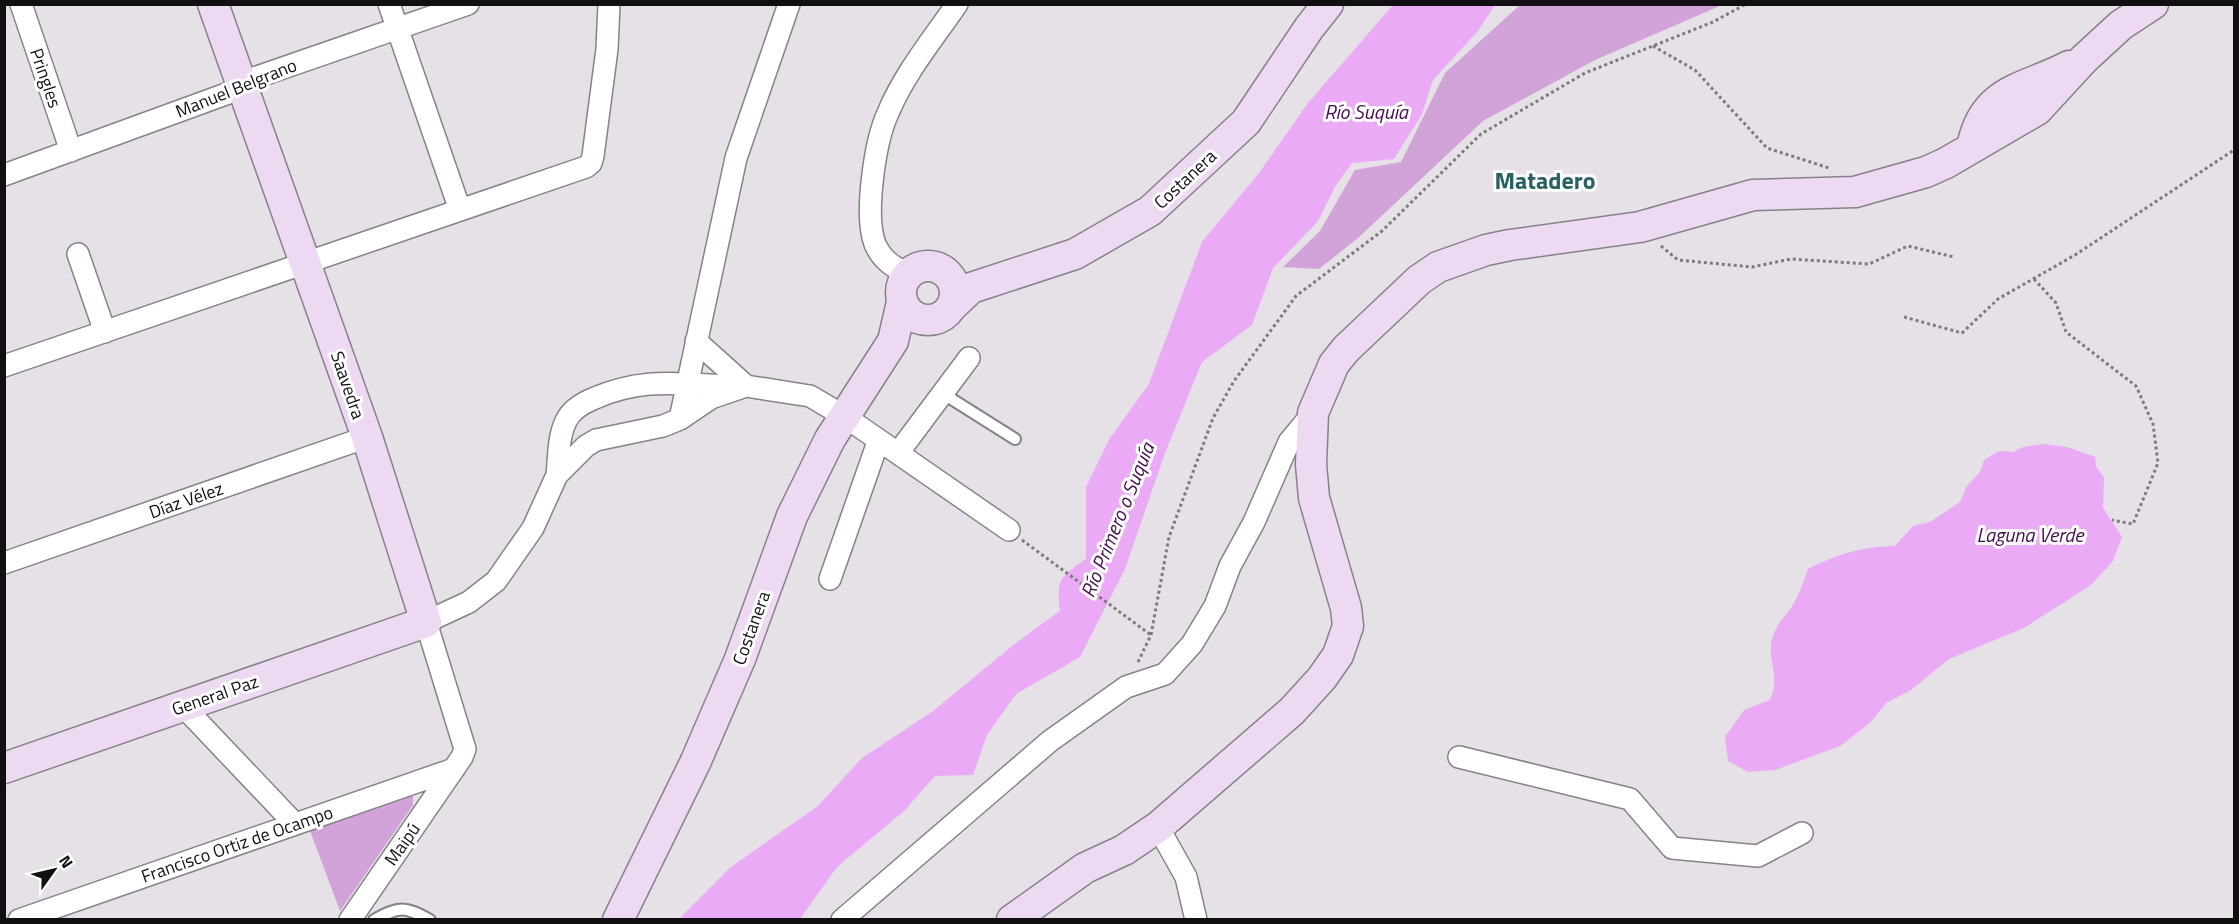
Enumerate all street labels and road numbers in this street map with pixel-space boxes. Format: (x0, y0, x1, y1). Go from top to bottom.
street label: Pringles (23, 45, 69, 111)
street label: Manuel Belgrano (171, 51, 301, 125)
street label: Costanera (1148, 143, 1222, 215)
street label: Saavedra (324, 347, 372, 423)
street label: Díaz Vélez (145, 475, 227, 525)
street label: Costanera (725, 587, 777, 669)
street label: General Paz (168, 668, 262, 722)
street label: Francisco Ortiz de Ocampo (137, 798, 337, 890)
street label: Maipú (377, 817, 427, 871)

